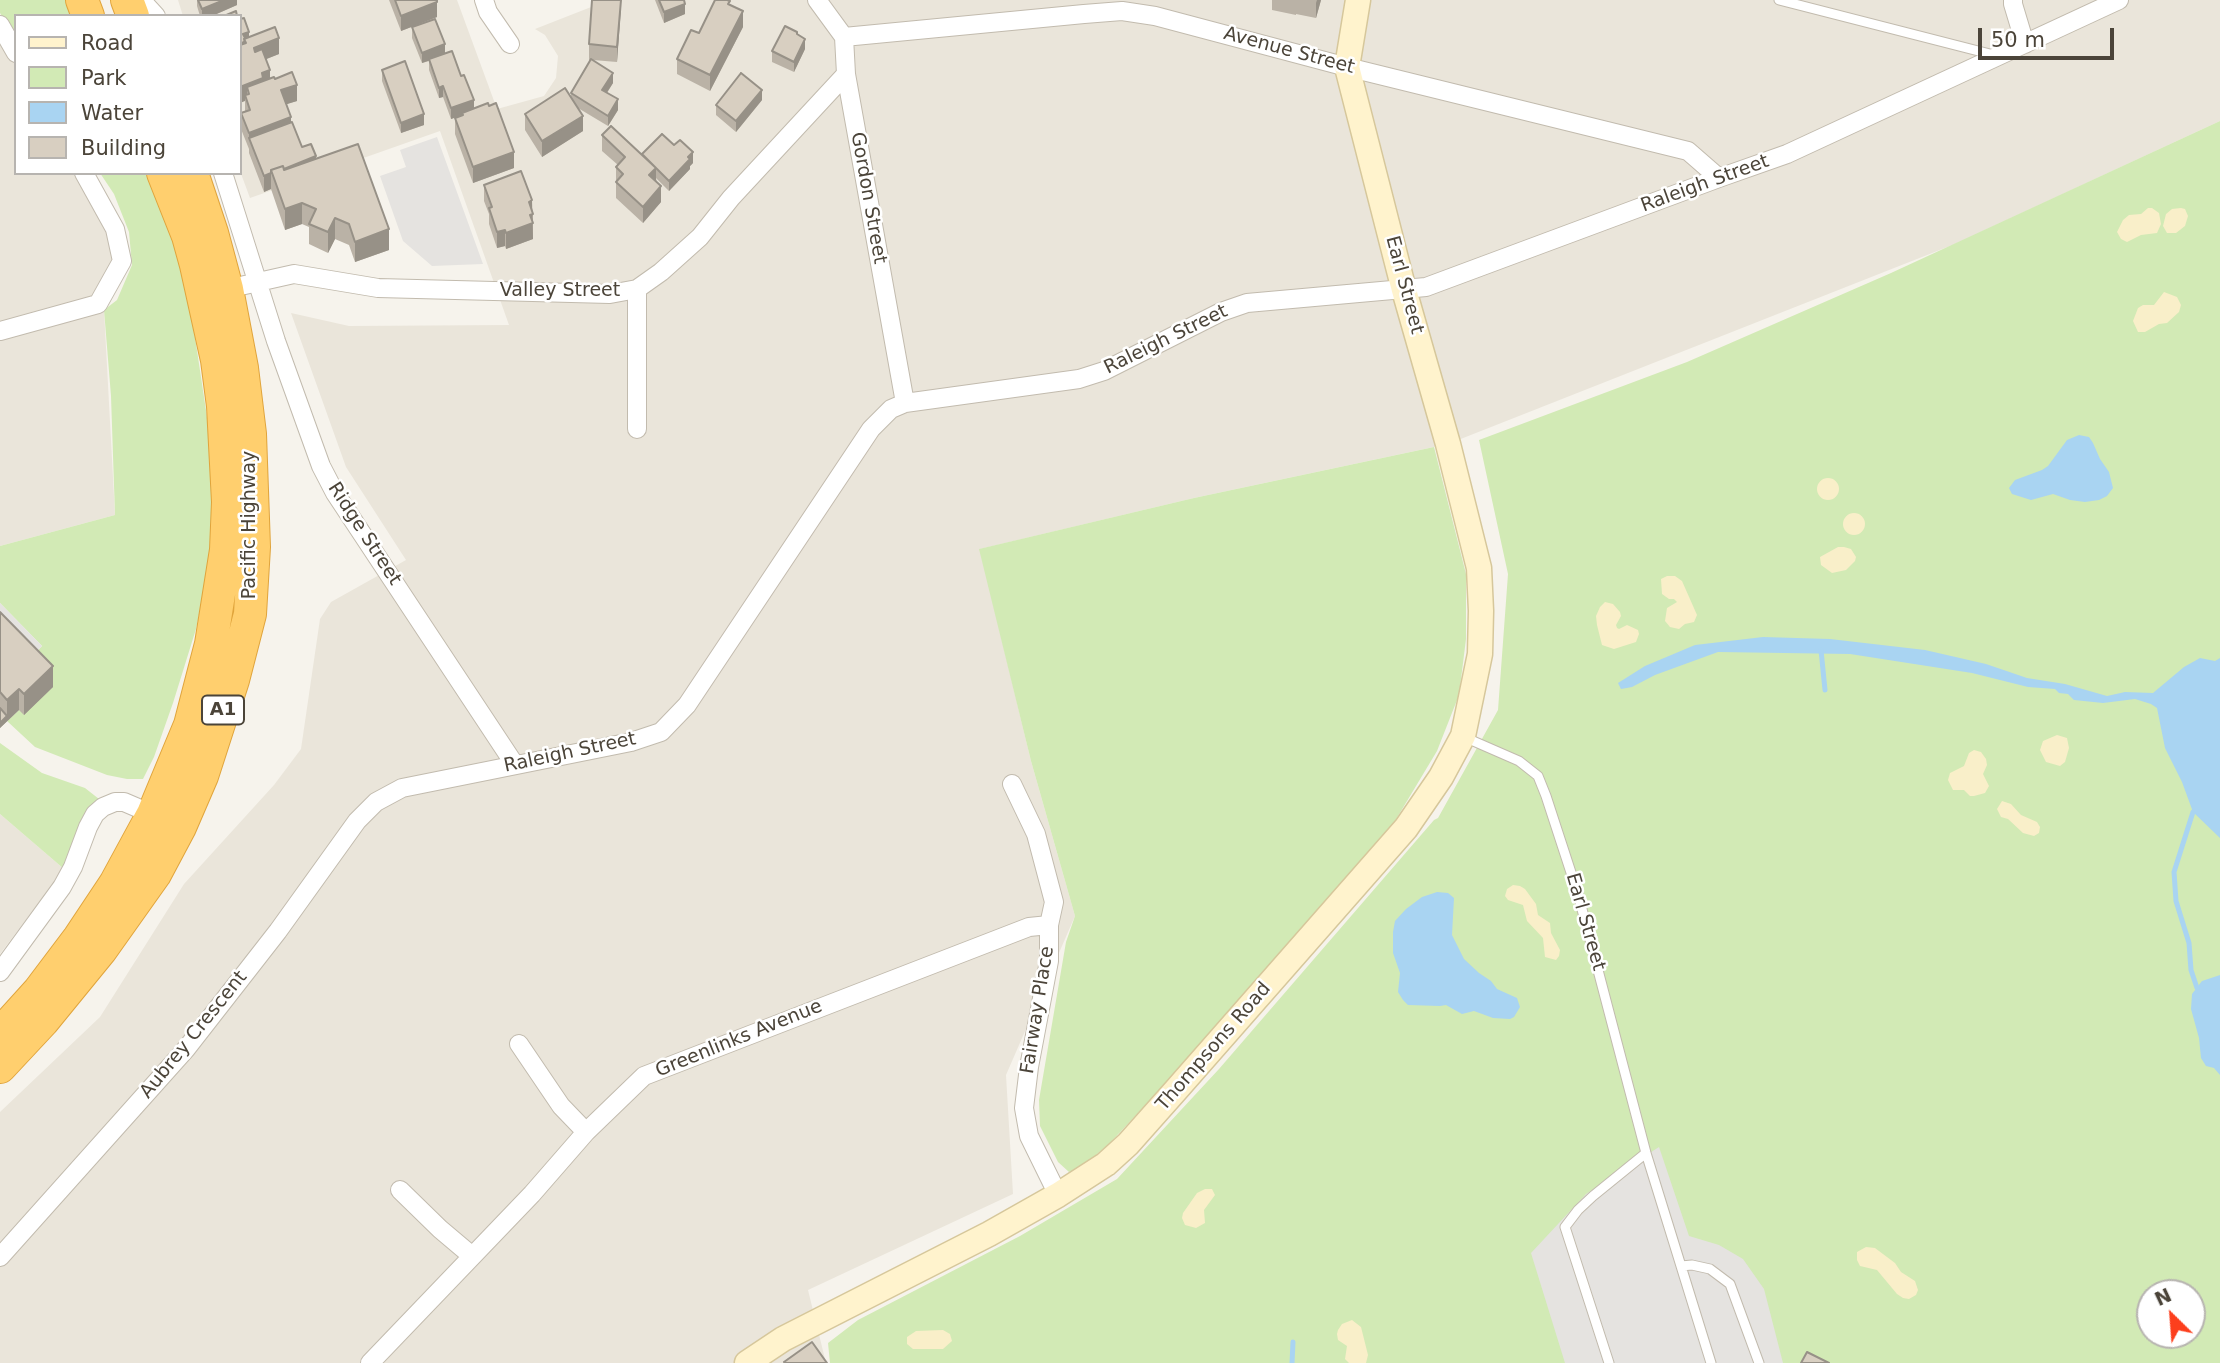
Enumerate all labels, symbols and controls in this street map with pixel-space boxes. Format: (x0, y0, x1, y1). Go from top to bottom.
legend (14, 14, 242, 175)
scale bar (1982, 14, 2118, 58)
street label: Avenue Street (1221, 23, 1357, 79)
text: 50 m (1991, 28, 2045, 52)
text: Road (81, 31, 134, 55)
text: Park (81, 66, 126, 90)
text: Water (81, 101, 143, 125)
street label: Gordon Street (845, 130, 891, 266)
text: Building (81, 136, 166, 160)
street label: Raleigh Street (1638, 150, 1772, 218)
street label: Earl Street (1380, 234, 1428, 336)
street label: Valley Street (500, 280, 620, 302)
street label: Raleigh Street (1101, 300, 1231, 380)
street label: Pacific Highway (239, 451, 261, 599)
street label: Ridge Street (322, 478, 406, 590)
road number: A1 (202, 696, 244, 724)
street label: Raleigh Street (502, 728, 638, 778)
street label: Earl Street (1560, 871, 1610, 973)
street label: Fairway Place (1017, 945, 1059, 1075)
street label: Aubrey Crescent (136, 967, 252, 1103)
street label: Thompsons Road (1152, 978, 1276, 1116)
street label: Greenlinks Avenue (652, 995, 826, 1083)
north arrow (2136, 1279, 2206, 1349)
text: N (2151, 1283, 2175, 1310)

